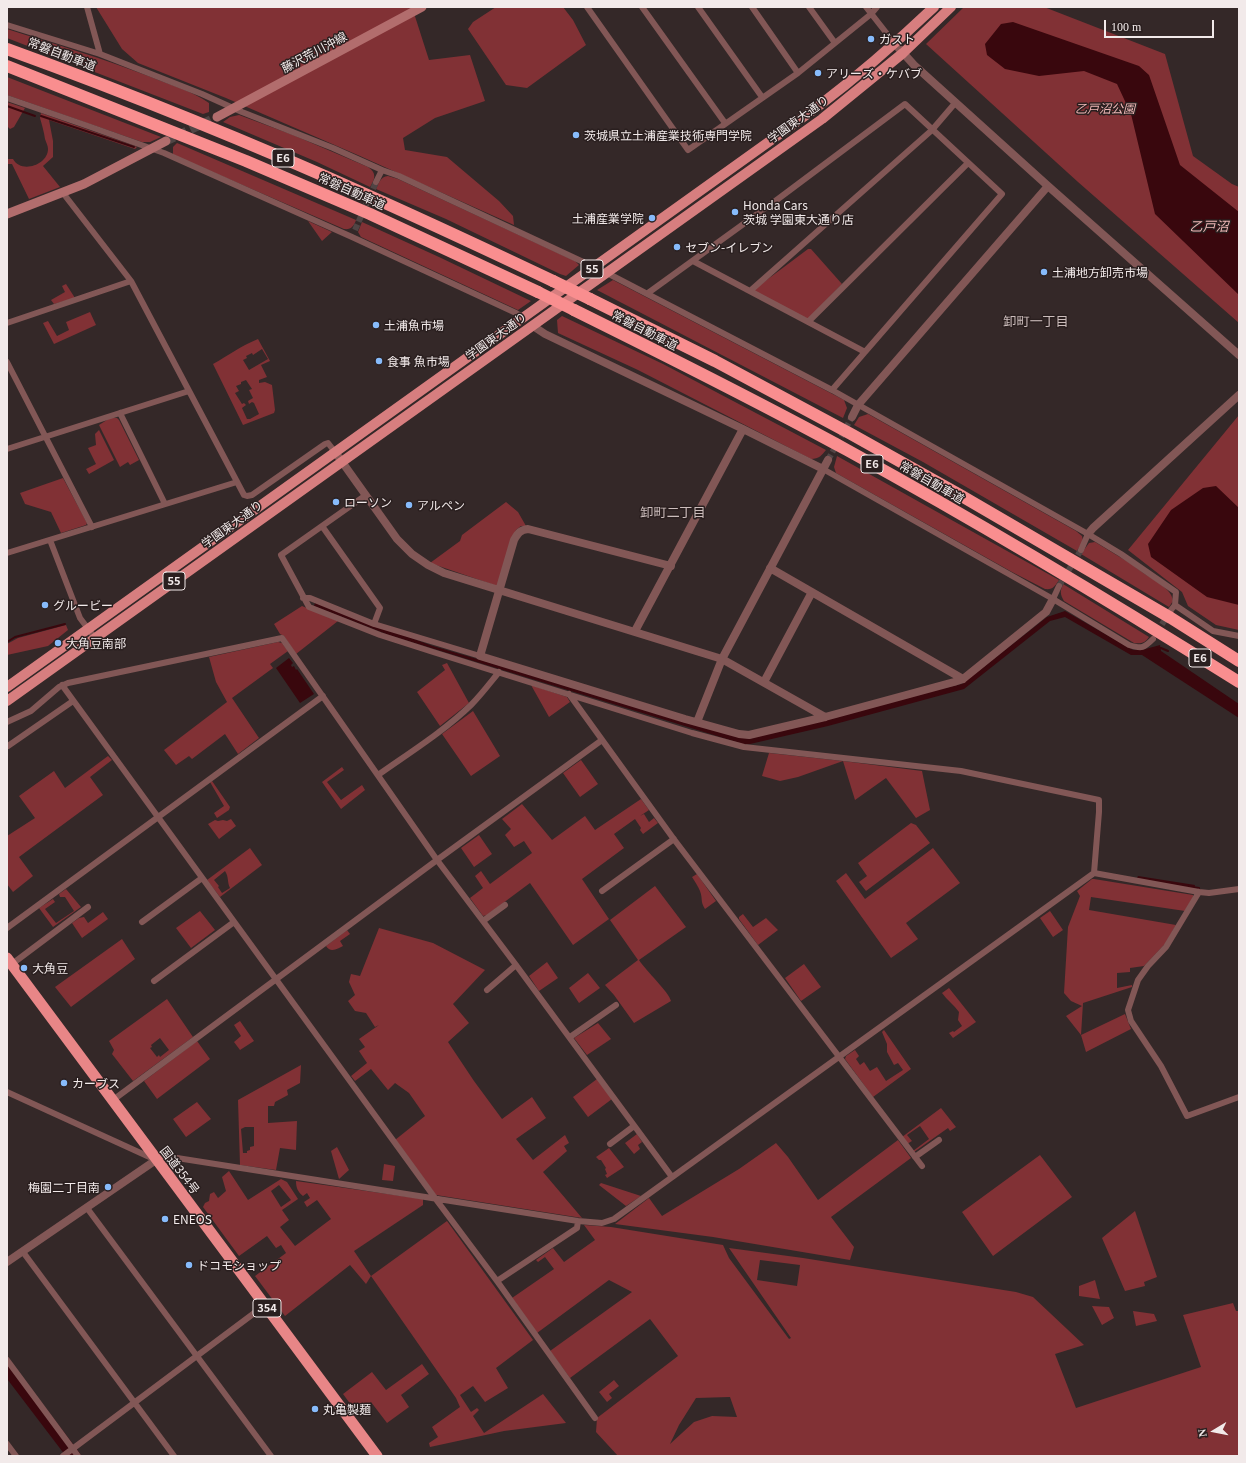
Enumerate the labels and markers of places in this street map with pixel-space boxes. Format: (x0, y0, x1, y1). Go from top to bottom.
place label: ガスト (879, 32, 915, 46)
marker: ガスト (866, 34, 876, 44)
place label: アリーズ・ケバブ (826, 66, 922, 80)
marker: アリーズ・ケバブ (813, 68, 823, 78)
place label: 茨城県立土浦産業技術専門学院 (584, 128, 752, 142)
marker: 茨城県立土浦産業技術専門学院 (571, 130, 581, 140)
place label: Honda Cars 茨城 学園東大通り店 (743, 198, 854, 226)
marker: Honda Cars 茨城 学園東大通り店 (730, 207, 740, 217)
place label: 土浦産業学院 (572, 211, 644, 225)
marker: 土浦産業学院 (647, 213, 657, 223)
place label: セブン-イレブン (685, 240, 773, 254)
marker: セブン-イレブン (672, 242, 682, 252)
place label: 土浦地方卸売市場 (1052, 265, 1148, 279)
marker: 土浦地方卸売市場 (1039, 267, 1049, 277)
place label: 土浦魚市場 (384, 318, 444, 332)
marker: 土浦魚市場 (371, 320, 381, 330)
place label: 食事 魚市場 (387, 354, 450, 368)
marker: 食事 魚市場 (374, 356, 384, 366)
place label: ローソン (344, 495, 392, 509)
marker: ローソン (331, 497, 341, 507)
place label: アルペン (417, 498, 465, 512)
marker: アルペン (404, 500, 414, 510)
place label: グルービー (53, 598, 113, 612)
marker: グルービー (40, 600, 50, 610)
place label: 大角豆南部 (66, 636, 126, 650)
marker: 大角豆南部 (53, 638, 63, 648)
place label: 大角豆 (32, 961, 68, 975)
marker: 大角豆 (19, 963, 29, 973)
place label: カーブス (72, 1076, 120, 1090)
marker: カーブス (59, 1078, 69, 1088)
place label: 梅園二丁目南 (28, 1180, 100, 1194)
marker: 梅園二丁目南 (103, 1182, 113, 1192)
place label: ENEOS (173, 1212, 212, 1226)
marker: ENEOS (160, 1214, 170, 1224)
place label: ドコモショップ (197, 1258, 281, 1272)
marker: ドコモショップ (184, 1260, 194, 1270)
place label: 丸亀製麺 (323, 1402, 371, 1416)
marker: 丸亀製麺 (310, 1404, 320, 1414)

